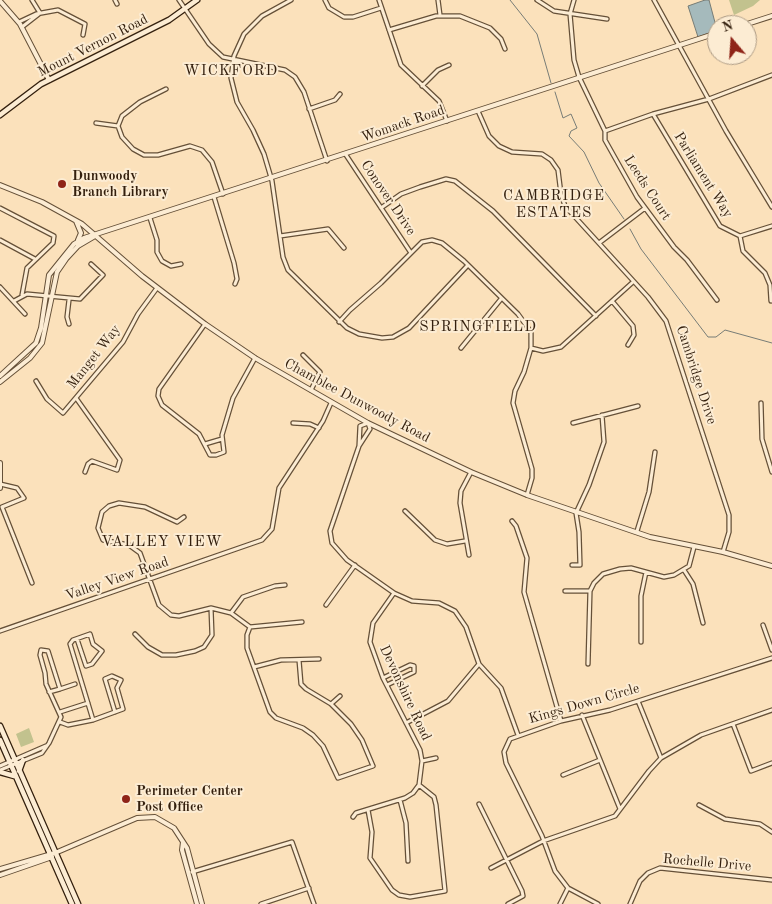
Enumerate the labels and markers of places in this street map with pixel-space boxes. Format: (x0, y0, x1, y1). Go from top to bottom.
place label: Dunwoody Branch Library (72, 168, 169, 200)
marker: Dunwoody Branch Library (56, 178, 68, 190)
place label: Perimeter Center Post Office (136, 783, 243, 816)
marker: Perimeter Center Post Office (120, 793, 132, 805)

